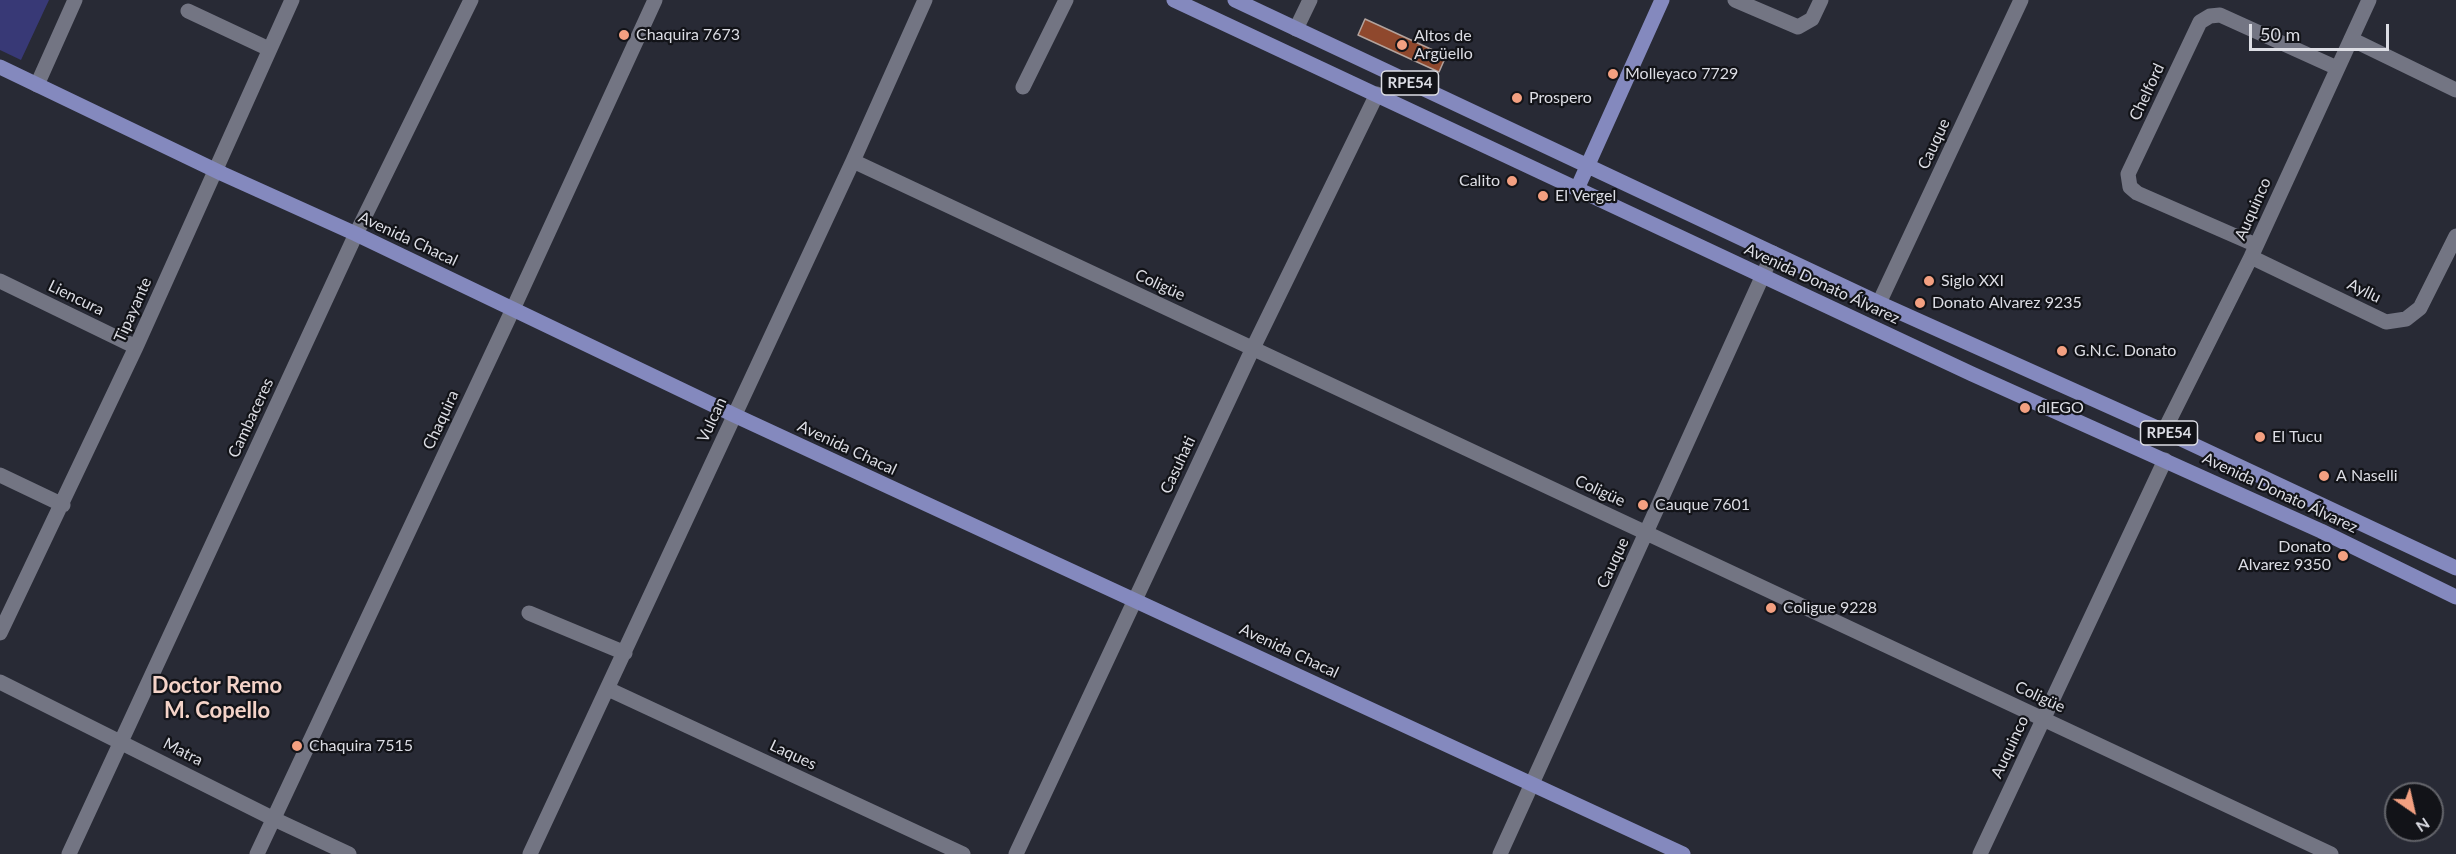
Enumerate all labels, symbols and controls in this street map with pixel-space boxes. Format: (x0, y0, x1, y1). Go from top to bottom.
scale bar (2252, 12, 2392, 50)
text: 50 m (2260, 23, 2300, 45)
place label: Chaquira 7673 (636, 25, 740, 45)
place label: Altos de Argüello (1414, 26, 1473, 64)
marker: Chaquira 7673 (617, 28, 631, 42)
marker: Altos de Argüello (1395, 38, 1409, 52)
street label: Chelford (2125, 60, 2169, 124)
place label: Molleyaco 7729 (1625, 64, 1738, 84)
marker: Molleyaco 7729 (1606, 67, 1620, 81)
road number: RPE54 (1382, 71, 1438, 95)
place label: Prospero (1529, 88, 1592, 108)
marker: Prospero (1510, 91, 1524, 105)
street label: Cauque (1914, 116, 1954, 172)
place label: Calito (1459, 171, 1500, 191)
marker: Calito (1505, 174, 1519, 188)
street label: Auquinco (2231, 175, 2275, 243)
place label: El Vergel (1555, 186, 1616, 206)
marker: El Vergel (1536, 189, 1550, 203)
street label: Avenida Chacal (355, 208, 461, 270)
street label: Avenida Donato Álvarez (1741, 240, 1903, 328)
street label: Coligüe (1132, 265, 1188, 305)
place label: Siglo XXI (1941, 271, 2004, 291)
marker: Siglo XXI (1922, 274, 1936, 288)
street label: Tipayante (110, 275, 156, 345)
street label: Ayllu (2344, 275, 2384, 307)
street label: Liencura (45, 276, 107, 320)
place label: Donato Alvarez 9235 (1932, 293, 2082, 313)
marker: Donato Alvarez 9235 (1913, 296, 1927, 310)
place label: G.N.C. Donato (2074, 341, 2176, 361)
marker: G.N.C. Donato (2055, 344, 2069, 358)
street label: Cambaceres (224, 375, 278, 461)
street label: Chaquira (419, 387, 463, 453)
street label: Vulcan (693, 395, 731, 445)
place label: dIEGO (2037, 398, 2084, 418)
marker: dIEGO (2018, 401, 2032, 415)
street label: Avenida Chacal (794, 417, 900, 479)
road number: RPE54 (2140, 421, 2198, 445)
place label: El Tucu (2272, 427, 2322, 447)
marker: El Tucu (2253, 430, 2267, 444)
street label: Casuhati (1156, 433, 1200, 497)
street label: Avenida Donato Álvarez (2199, 449, 2361, 537)
place label: A Naselli (2336, 466, 2398, 486)
marker: A Naselli (2317, 469, 2331, 483)
street label: Coligüe (1572, 471, 1628, 511)
place label: Cauque 7601 (1655, 495, 1750, 515)
marker: Cauque 7601 (1636, 498, 1650, 512)
street label: Cauque (1593, 535, 1633, 591)
place label: Donato Alvarez 9350 (2238, 537, 2331, 575)
marker: Donato Alvarez 9350 (2336, 549, 2350, 563)
place label: Coligue 9228 (1783, 598, 1877, 618)
marker: Coligue 9228 (1764, 601, 1778, 615)
street label: Avenida Chacal (1236, 620, 1342, 682)
district label: Doctor Remo M. Copello (152, 673, 282, 724)
street label: Coligüe (2012, 677, 2068, 717)
street label: Auquinco (1987, 713, 2033, 781)
street label: Matra (160, 734, 206, 770)
place label: Chaquira 7515 (309, 736, 413, 756)
street label: Laques (767, 736, 819, 774)
marker: Chaquira 7515 (290, 739, 304, 753)
north arrow (2384, 782, 2444, 842)
text: N (2413, 814, 2434, 837)

